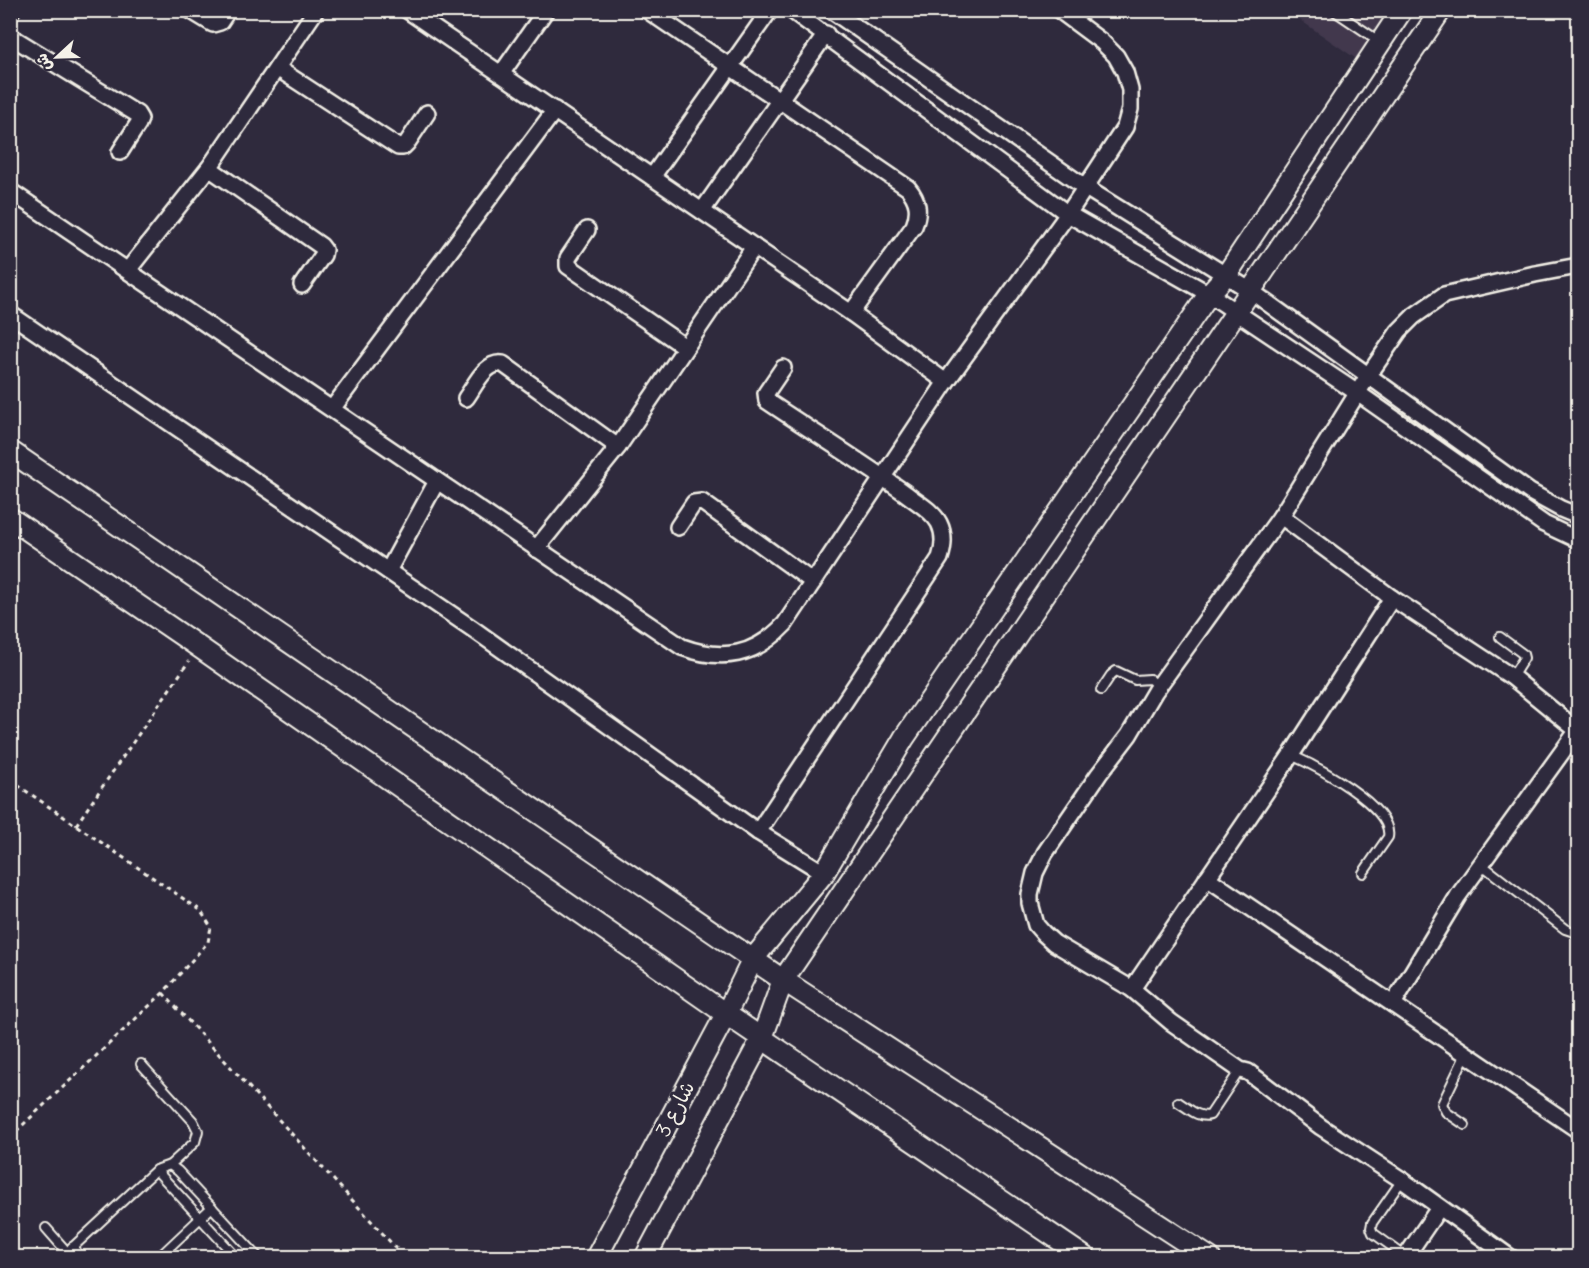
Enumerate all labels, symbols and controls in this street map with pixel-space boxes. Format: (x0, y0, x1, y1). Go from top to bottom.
north arrow (27, 27, 87, 87)
text: ش (31, 51, 56, 75)
street label: شارع 3 (650, 1077, 701, 1142)

